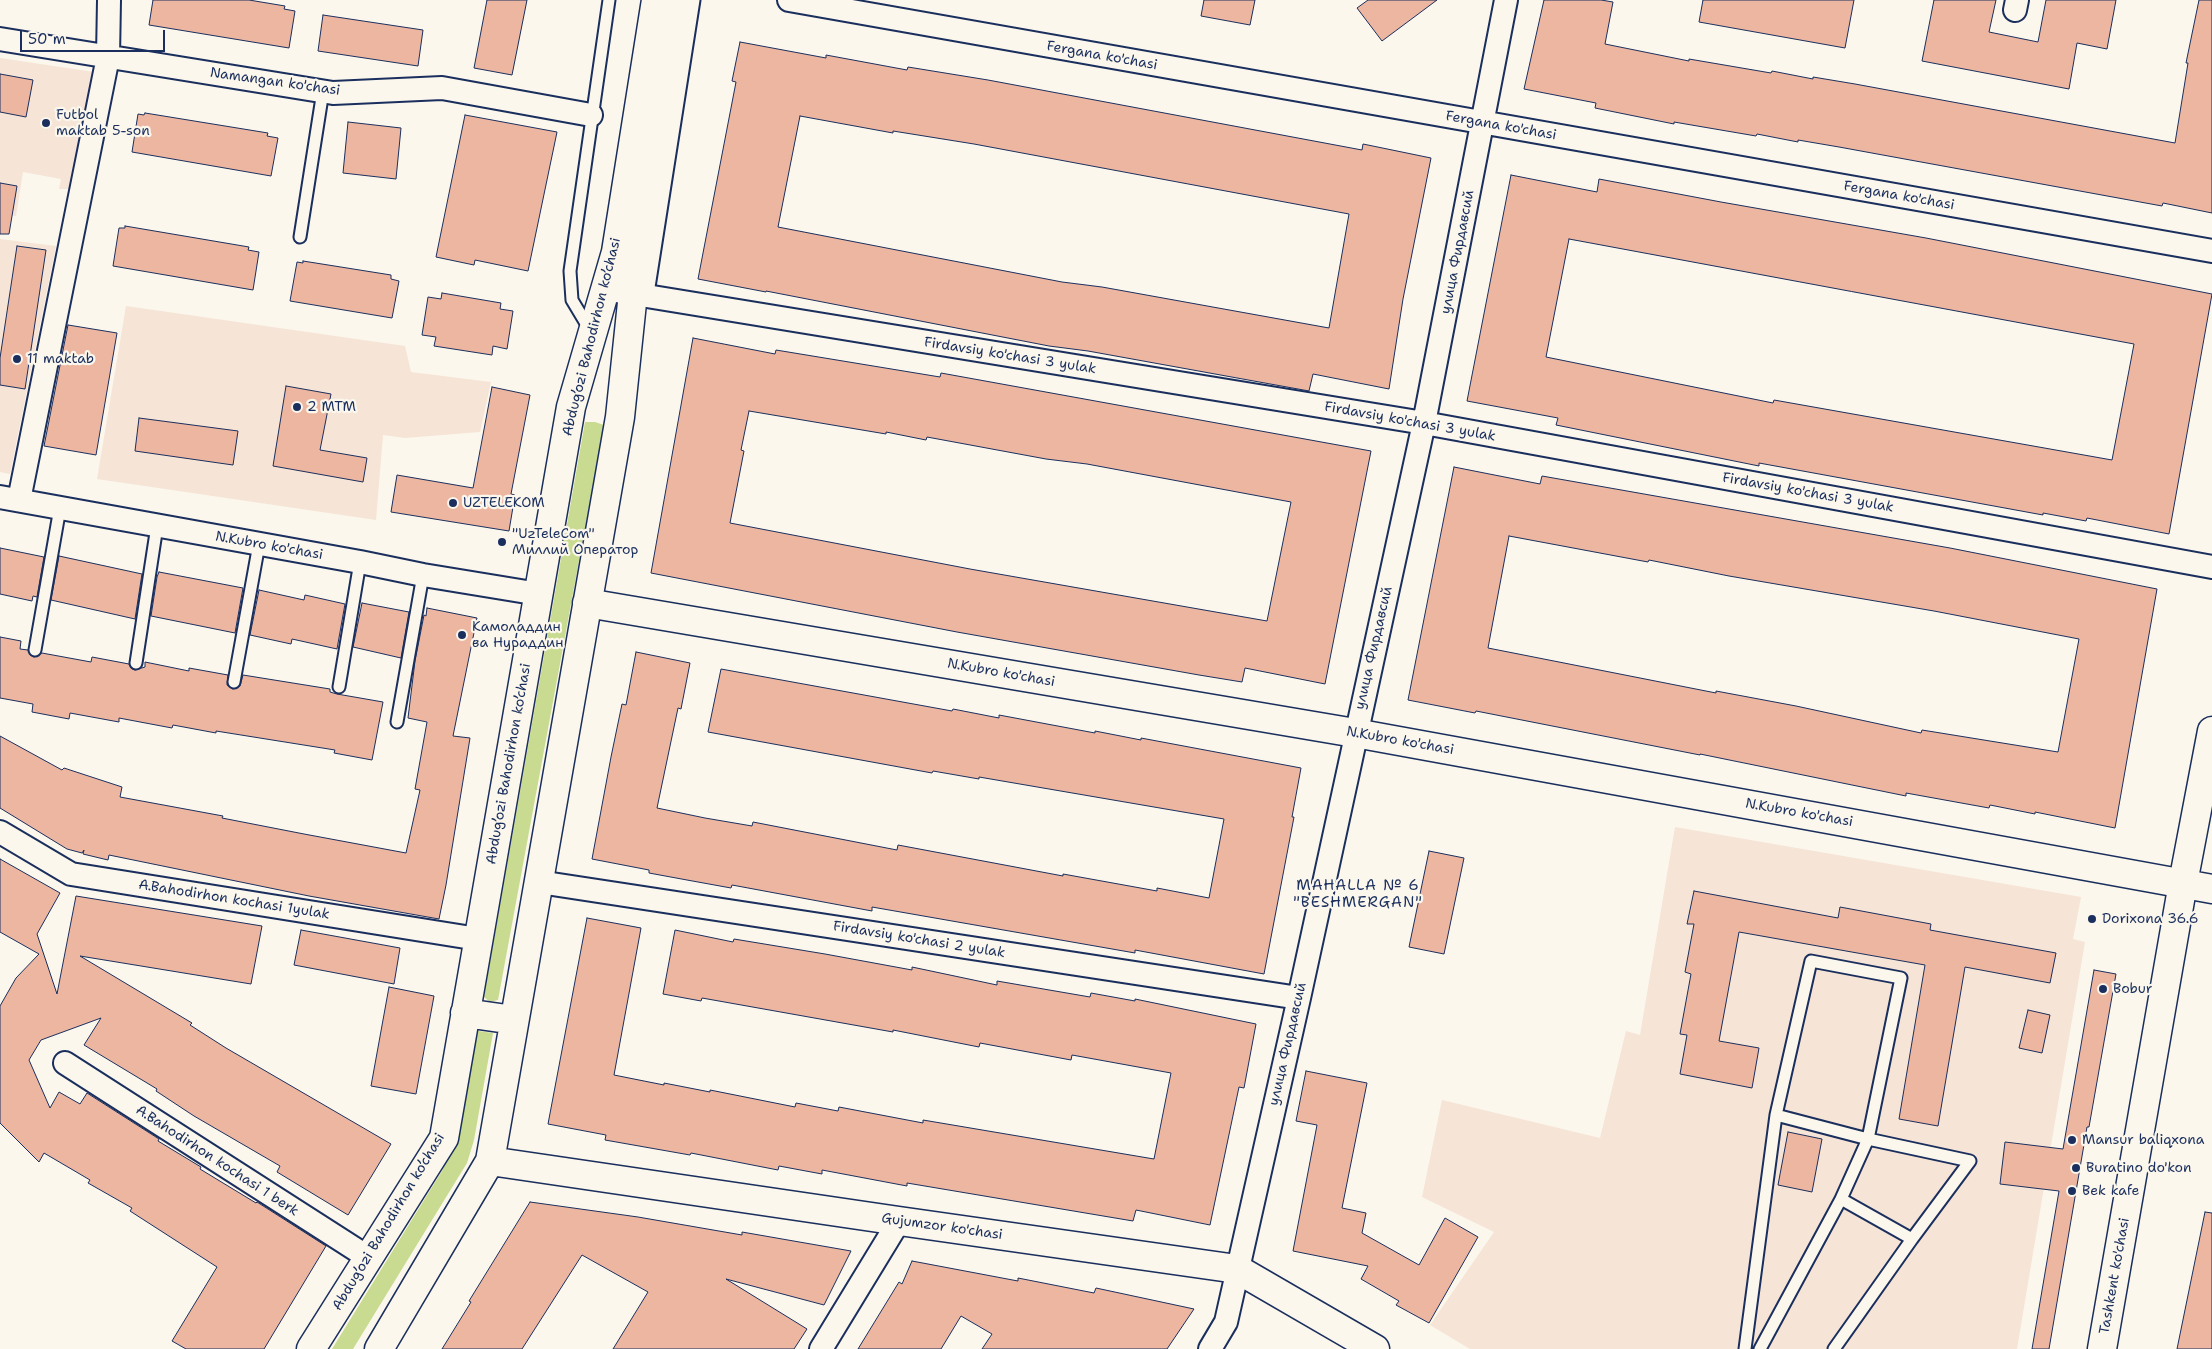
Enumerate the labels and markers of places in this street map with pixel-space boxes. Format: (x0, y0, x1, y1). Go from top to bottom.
place label: Futbol maktab 5-son (56, 107, 150, 140)
marker: Futbol maktab 5-son (40, 117, 52, 129)
place label: 11 maktab (27, 351, 94, 367)
marker: 11 maktab (11, 353, 23, 365)
place label: 2 MTM (307, 399, 356, 415)
marker: 2 MTM (291, 401, 303, 413)
place label: UZTELEKOM (463, 495, 545, 511)
marker: UZTELEKOM (447, 497, 459, 509)
place label: "UzTeleCom" Миллий Оператор (512, 526, 638, 558)
marker: "UzTeleCom" Миллий Оператор (496, 536, 508, 548)
place label: Камоладдин ва Нураддин (472, 619, 563, 652)
marker: Камоладдин ва Нураддин (456, 629, 468, 641)
place label: Dorixona 36.6 (2102, 911, 2198, 927)
marker: Dorixona 36.6 (2086, 913, 2098, 925)
place label: Bobur (2113, 981, 2152, 997)
marker: Bobur (2097, 983, 2109, 995)
place label: Mansur baliqxona (2082, 1132, 2204, 1148)
marker: Mansur baliqxona (2066, 1134, 2078, 1146)
place label: Buratino do'kon (2086, 1160, 2192, 1176)
marker: Buratino do'kon (2070, 1162, 2082, 1174)
place label: Bek kafe (2082, 1183, 2139, 1199)
marker: Bek kafe (2066, 1185, 2078, 1197)

